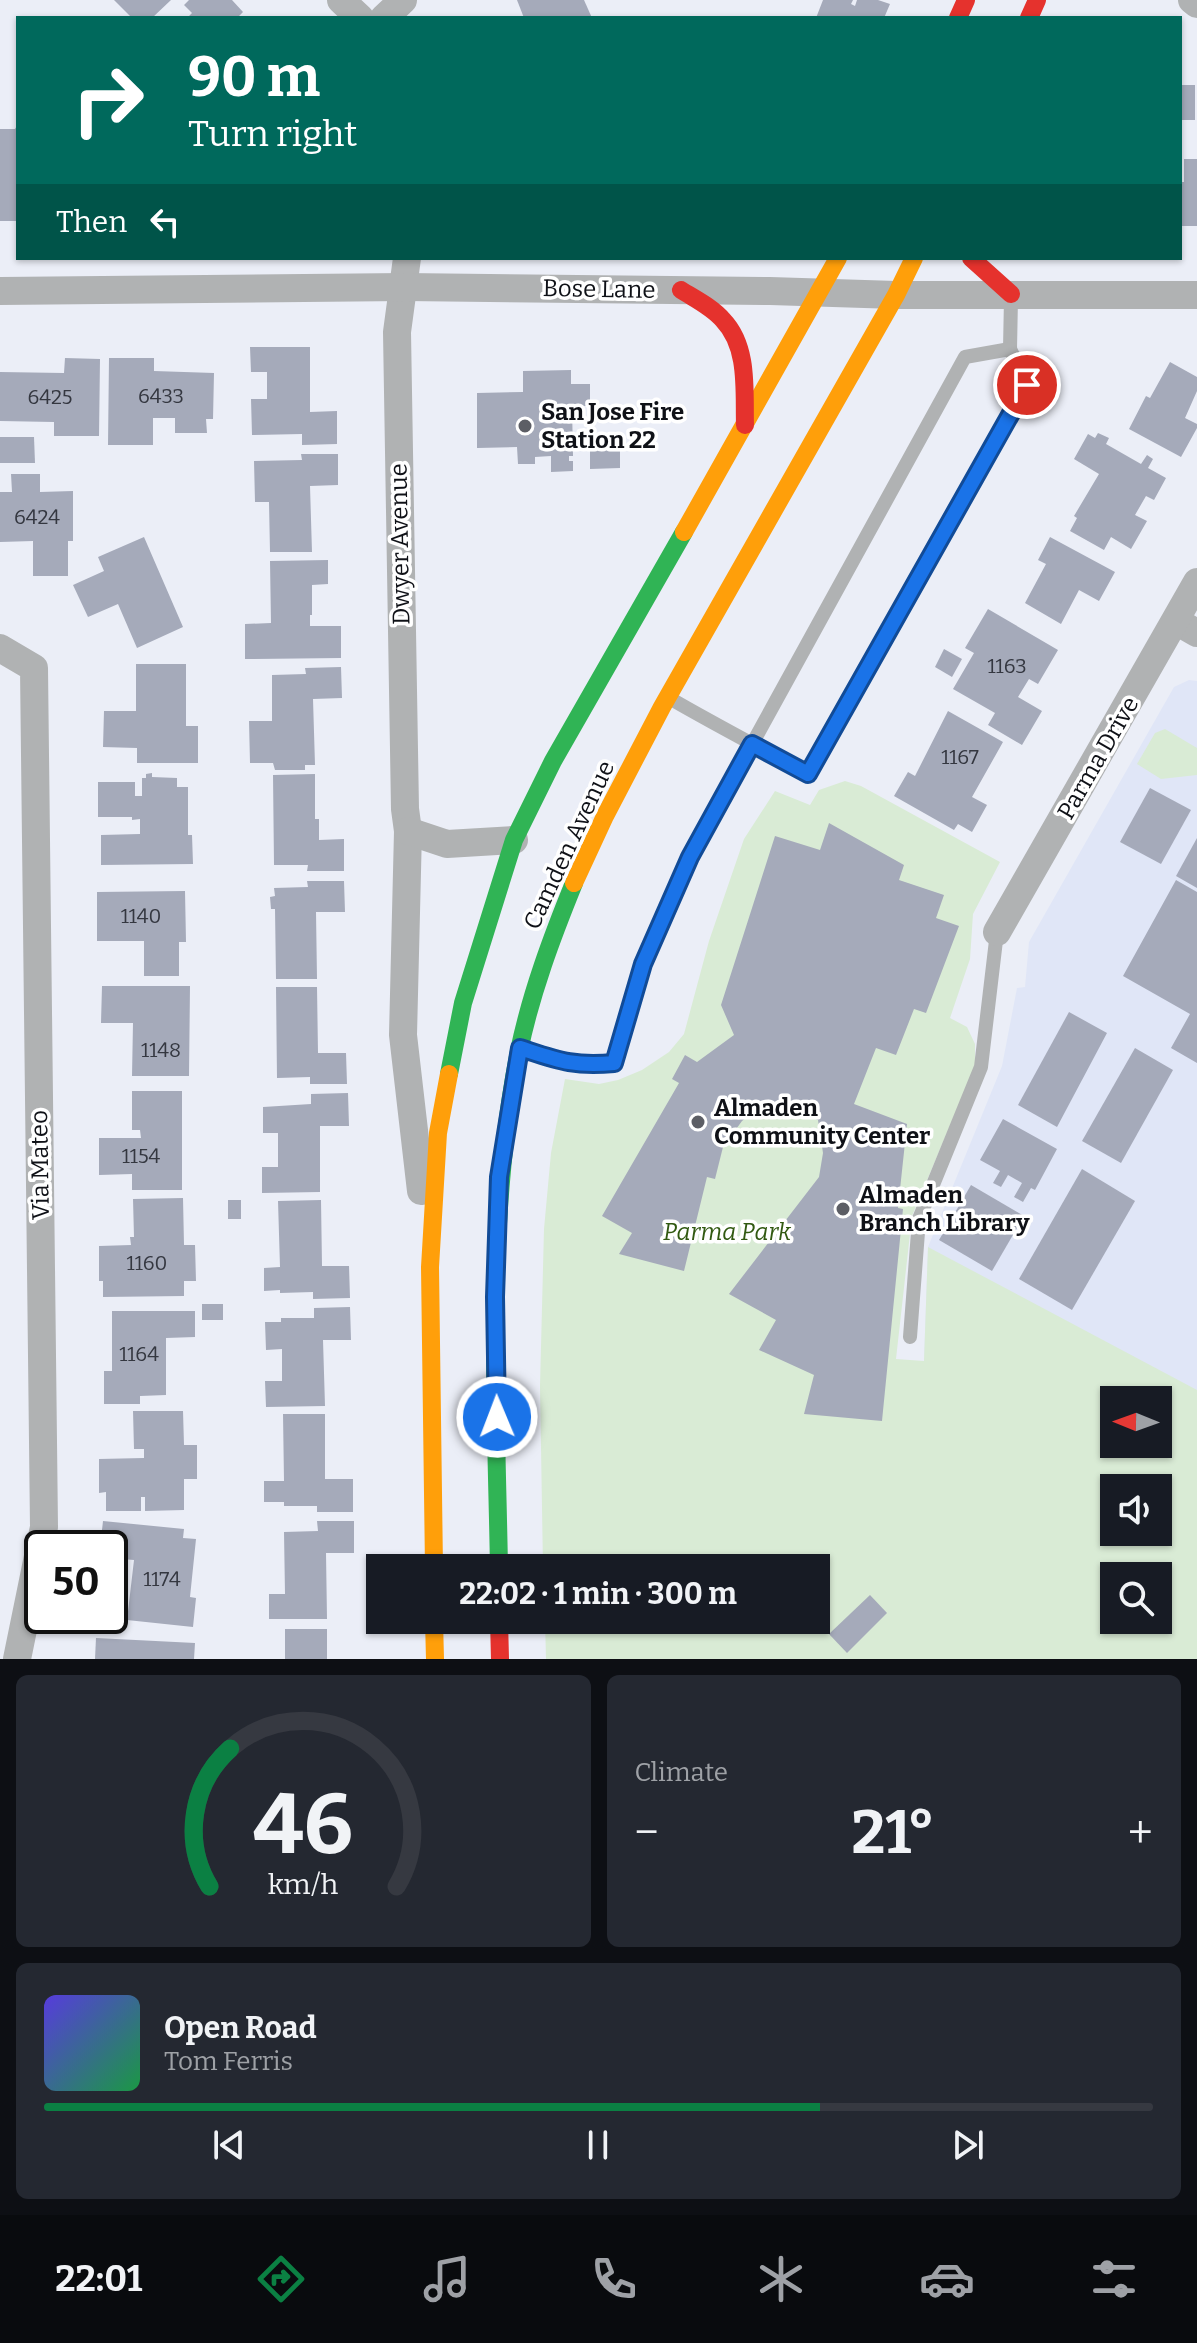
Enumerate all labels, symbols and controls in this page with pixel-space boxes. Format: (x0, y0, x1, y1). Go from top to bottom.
text: 90 m (188, 44, 320, 111)
icon: right (56, 48, 160, 152)
text: Turn right (188, 112, 357, 156)
icon: left (143, 200, 187, 244)
text: Then (56, 204, 127, 240)
street label: Bose Lane (542, 274, 656, 304)
pin (993, 351, 1061, 419)
icon: arrive (1005, 363, 1049, 407)
house number: 6433 (138, 384, 184, 408)
house number: 6425 (27, 385, 73, 409)
place label: San Jose Fire Station 22 (541, 398, 684, 454)
marker: San Jose Fire Station 22 (516, 417, 534, 435)
street label: Dwyer Avenue (385, 463, 415, 625)
house number: 6424 (14, 505, 60, 529)
house number: 1163 (987, 654, 1027, 678)
street label: Parma Drive (1052, 692, 1144, 824)
house number: 1167 (941, 745, 979, 769)
street label: Camden Avenue (518, 756, 620, 934)
house number: 1140 (121, 904, 161, 928)
house number: 1148 (141, 1038, 181, 1062)
place label: Almaden Community Center (714, 1094, 930, 1150)
street label: Via Mateo (25, 1110, 55, 1220)
marker: Almaden Community Center (689, 1113, 707, 1131)
house number: 1154 (122, 1144, 161, 1168)
place label: Almaden Branch Library (859, 1181, 1030, 1237)
marker: Almaden Branch Library (834, 1200, 852, 1218)
park label: Parma Park (663, 1218, 792, 1246)
house number: 1160 (127, 1251, 167, 1275)
house number: 1164 (119, 1342, 159, 1366)
position arrow (455, 1375, 539, 1459)
north arrow (1100, 1386, 1172, 1458)
map controls (1100, 1386, 1172, 1634)
button: sound (1100, 1474, 1172, 1546)
speed limit sign: 50 (24, 1530, 128, 1634)
button: search (1100, 1562, 1172, 1634)
house number: 1174 (143, 1567, 181, 1591)
text: 22:02 · 1 min · 300 m (459, 1576, 737, 1612)
text: Climate (635, 1757, 728, 1788)
text: 46 (253, 1775, 353, 1875)
text: 21° (851, 1797, 935, 1869)
text: − (635, 1806, 659, 1859)
text: + (1128, 1806, 1153, 1859)
text: km/h (268, 1867, 339, 1902)
text: Open Road (164, 2010, 317, 2046)
text: Tom Ferris (164, 2046, 293, 2077)
icon: previous (207, 2123, 251, 2167)
icon: pause (576, 2123, 620, 2167)
icon: next (946, 2123, 990, 2167)
icon: directions (253, 2251, 309, 2307)
icon: music (419, 2251, 475, 2307)
icon: phone (586, 2251, 642, 2307)
icon: climate (753, 2251, 809, 2307)
icon: car (919, 2251, 975, 2307)
icon: filters (1086, 2251, 1142, 2307)
text: 22:01 (55, 2257, 142, 2301)

